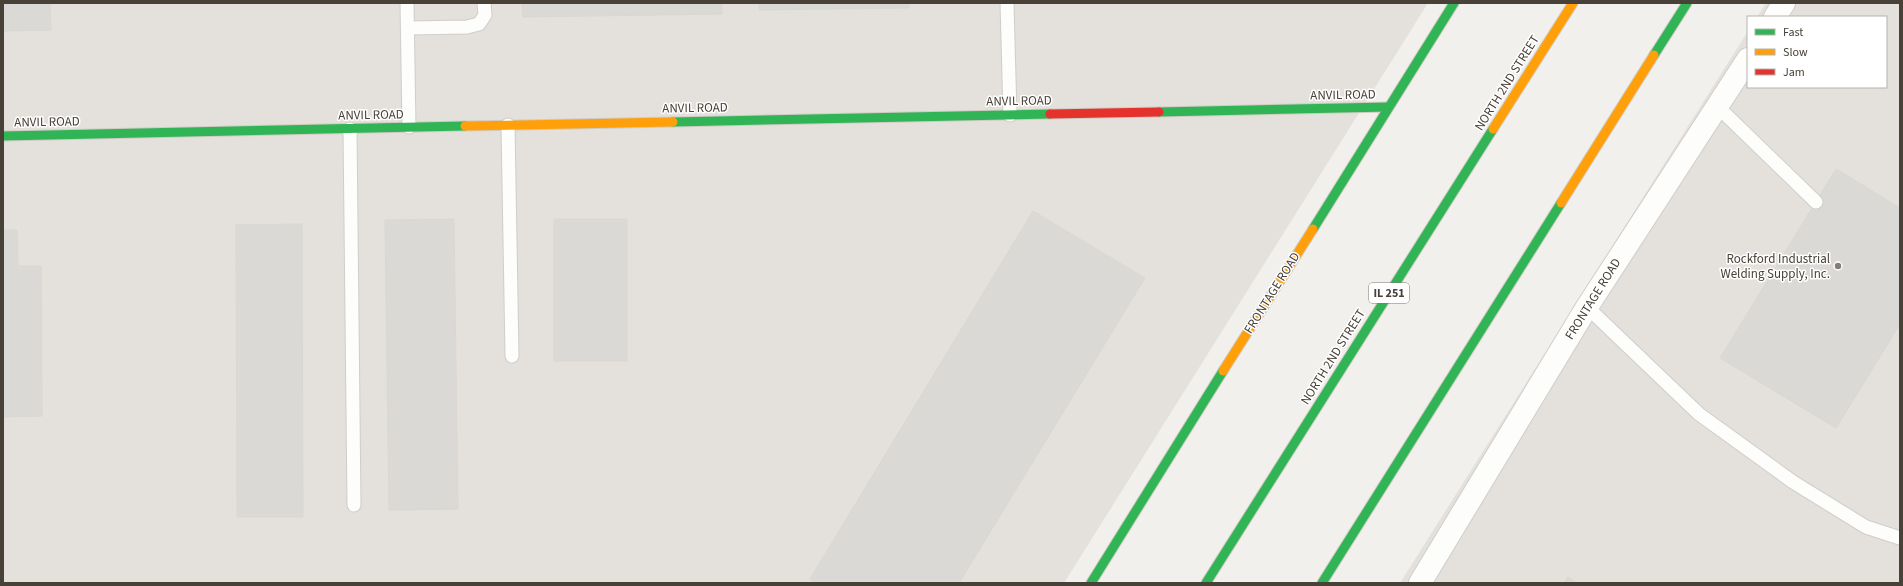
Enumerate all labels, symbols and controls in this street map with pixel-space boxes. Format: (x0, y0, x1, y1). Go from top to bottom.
legend (1747, 16, 1887, 88)
text: Fast (1783, 24, 1803, 41)
street label: NORTH 2ND STREET (1470, 32, 1544, 134)
text: Slow (1783, 44, 1808, 61)
text: Jam (1783, 64, 1805, 81)
street label: ANVIL ROAD (1310, 85, 1376, 105)
street label: ANVIL ROAD (986, 91, 1052, 111)
street label: ANVIL ROAD (662, 98, 728, 118)
street label: ANVIL ROAD (338, 105, 404, 125)
street label: ANVIL ROAD (14, 112, 80, 132)
street label: FRONTAGE ROAD (1240, 249, 1304, 337)
place label: Rockford Industrial Welding Supply, Inc. (1720, 250, 1830, 283)
street label: FRONTAGE ROAD (1561, 255, 1625, 343)
marker: Rockford Industrial Welding Supply, Inc. (1833, 261, 1843, 271)
road number: IL 251 (1369, 283, 1409, 303)
street label: NORTH 2ND STREET (1296, 306, 1370, 408)

